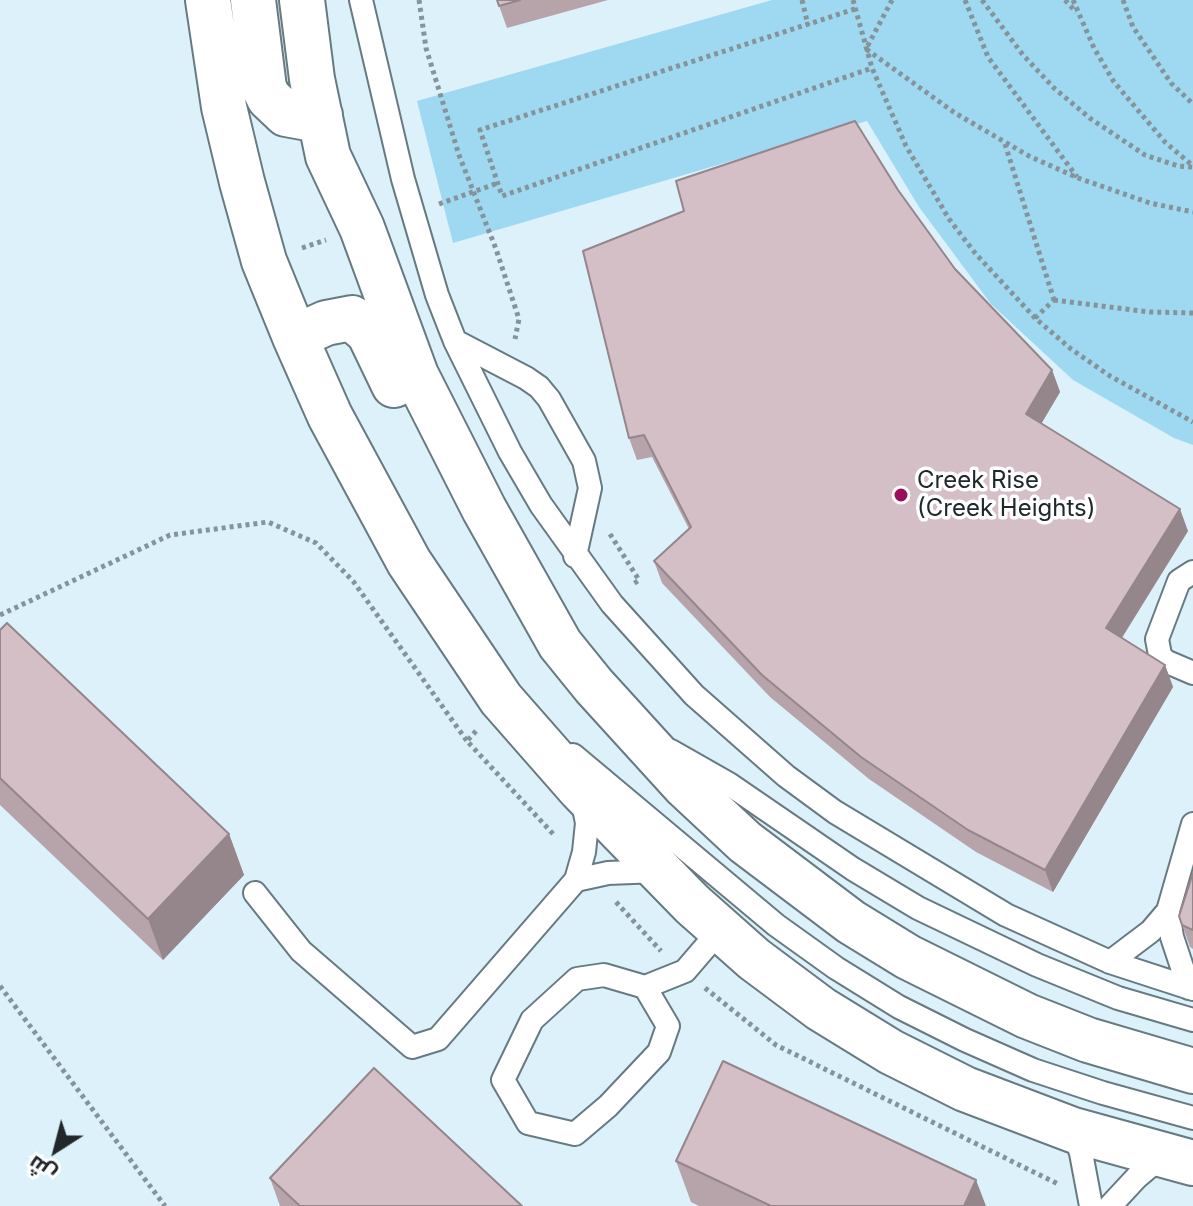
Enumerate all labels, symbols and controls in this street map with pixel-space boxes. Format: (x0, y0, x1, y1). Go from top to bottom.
place label: Creek Rise (Creek Heights) (917, 467, 1095, 523)
marker: Creek Rise (Creek Heights) (892, 486, 910, 504)
north arrow (16, 1110, 96, 1190)
text: ش (23, 1151, 61, 1188)

